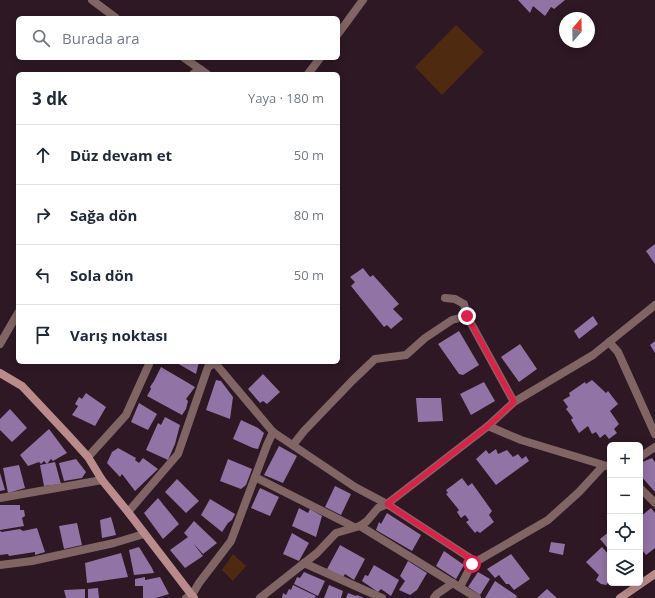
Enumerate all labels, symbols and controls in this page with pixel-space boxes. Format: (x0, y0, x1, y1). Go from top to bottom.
north arrow (559, 12, 595, 48)
search box (16, 16, 340, 60)
icon: search (30, 27, 52, 49)
text: Burada ara (62, 28, 140, 48)
text: 3 dk (32, 87, 67, 110)
text: Yaya · 180 m (248, 89, 324, 107)
icon: ahead (32, 144, 54, 166)
text: Düz devam et (70, 145, 172, 165)
text: 50 m (294, 146, 324, 164)
icon: right (32, 204, 54, 226)
text: Sağa dön (70, 205, 137, 225)
text: 80 m (294, 206, 324, 224)
icon: left (32, 264, 54, 286)
text: Sola dön (70, 265, 134, 285)
text: 50 m (294, 266, 324, 284)
route end (458, 307, 476, 325)
icon: arrive (32, 324, 54, 346)
text: Varış noktası (70, 325, 168, 345)
map controls (607, 442, 643, 586)
button: + (607, 442, 643, 478)
button: − (607, 478, 643, 514)
button: locate (607, 514, 643, 550)
button: layers (607, 550, 643, 586)
route start (463, 555, 481, 573)

